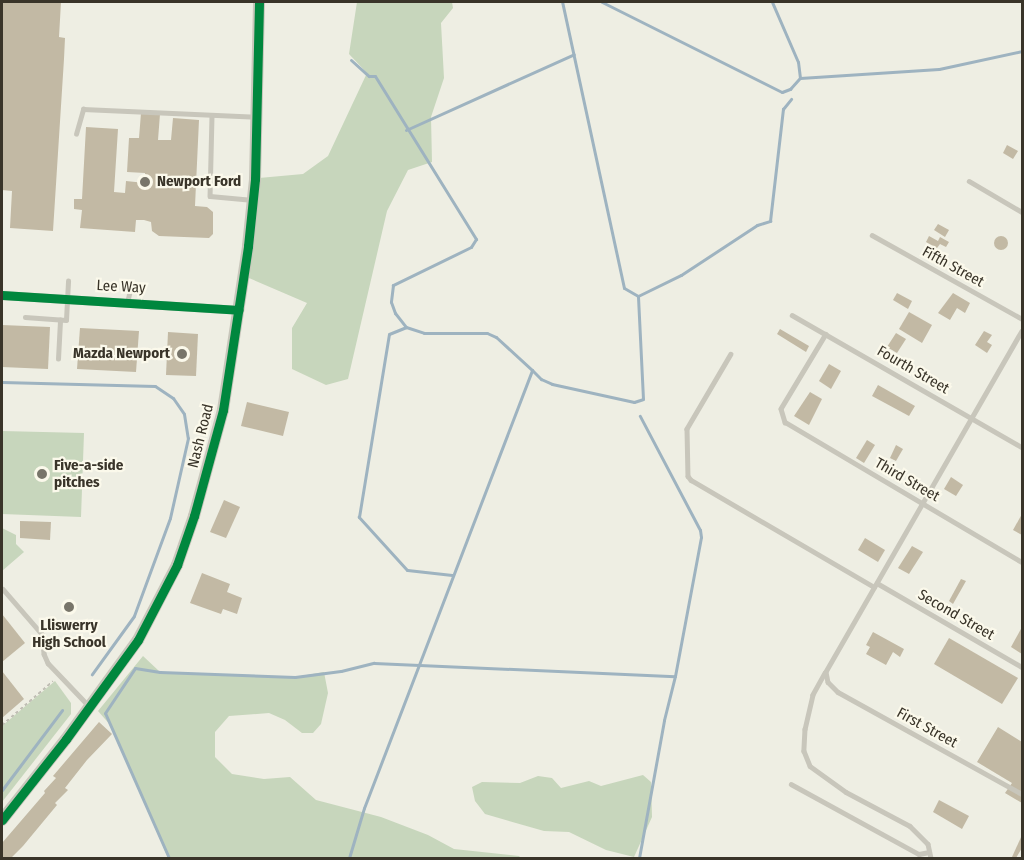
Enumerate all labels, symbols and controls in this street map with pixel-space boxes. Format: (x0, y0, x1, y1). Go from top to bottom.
place label: Newport Ford (157, 173, 241, 191)
marker: Newport Ford (138, 175, 152, 189)
street label: Fifth Street (919, 243, 987, 291)
street label: Lee Way (96, 277, 146, 297)
street label: Fourth Street (874, 342, 952, 398)
place label: Mazda Newport (73, 345, 170, 363)
marker: Mazda Newport (175, 347, 189, 361)
street label: Nash Road (184, 402, 218, 470)
street label: Third Street (871, 454, 943, 506)
place label: Five-a-side pitches (54, 456, 123, 491)
marker: Five-a-side pitches (35, 467, 49, 481)
street label: Second Street (915, 586, 997, 644)
marker: Lliswerry High School (62, 600, 76, 614)
place label: Lliswerry High School (32, 616, 106, 651)
street label: First Street (894, 704, 960, 752)

